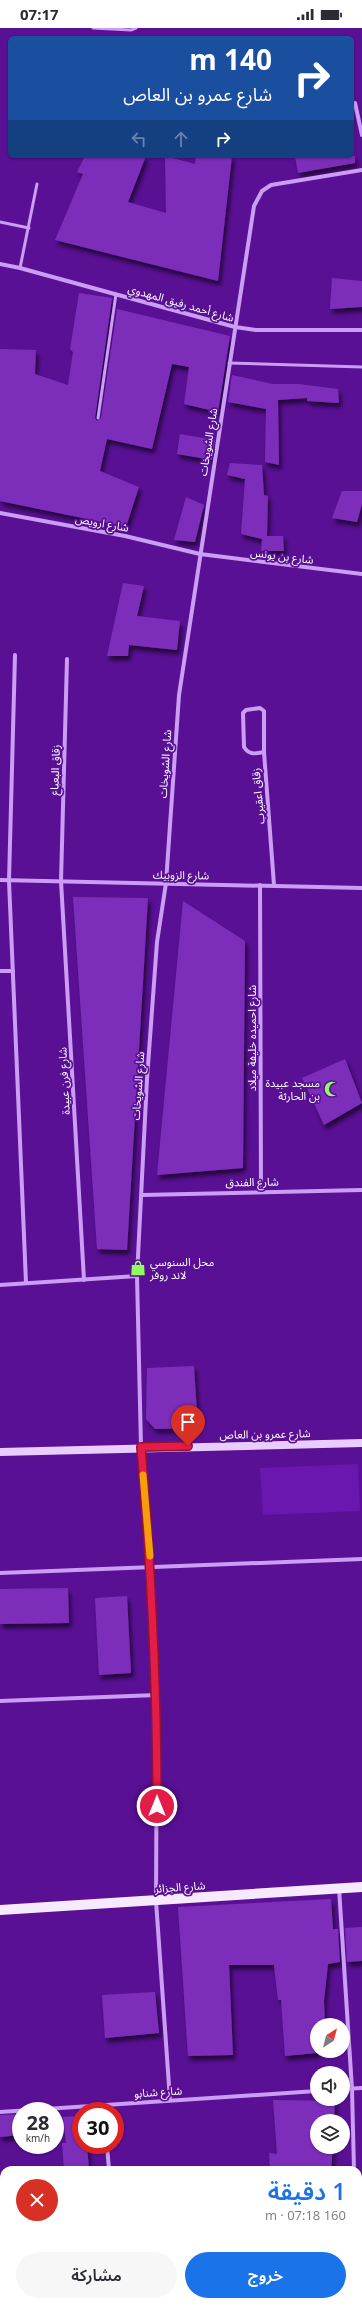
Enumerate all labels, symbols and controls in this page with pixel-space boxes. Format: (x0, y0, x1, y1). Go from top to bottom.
text: 07:17 (20, 4, 59, 24)
text: 140 m (189, 40, 272, 78)
icon: right (286, 52, 338, 104)
text: شارع عمرو بن العاص (123, 82, 272, 106)
icon: left (128, 128, 150, 150)
icon: ahead (170, 128, 192, 150)
icon: right (212, 128, 234, 150)
street label: شارع أحمد رفيق المهدوي (126, 280, 236, 327)
street label: شارع الشويخات (195, 406, 221, 477)
street label: شارع ارويص (74, 510, 130, 536)
street label: شارع بن يونس (249, 544, 315, 568)
street label: شارع الشويخات (155, 729, 175, 799)
street label: زقاق البعباع (46, 744, 64, 796)
street label: زقاق اعقيرب (248, 767, 268, 825)
street label: شارع الزوبيك (153, 867, 210, 883)
street label: شارع احميده خليفة ميلاد (244, 984, 260, 1091)
street label: شارع فرن عبيدة (54, 1046, 74, 1115)
street label: شارع الشويخات (128, 1051, 148, 1121)
place label: مسجد عبيدة بن الحارثة (265, 1075, 320, 1103)
mosque icon: مسجد عبيدة بن الحارثة (323, 1080, 341, 1098)
street label: شارع الفندق (225, 1174, 279, 1190)
place label: محل السنوسي لاند روفر (149, 1254, 214, 1282)
shop icon: محل السنوسي لاند روفر (129, 1259, 147, 1277)
pin (171, 1405, 205, 1446)
icon: arrive (177, 1411, 199, 1433)
street label: شارع عمرو بن العاص (219, 1425, 311, 1443)
position arrow (136, 1785, 178, 1827)
street label: شارع الجزائر (153, 1877, 206, 1897)
north arrow (310, 2018, 350, 2058)
map controls (310, 2018, 350, 2154)
button: sound (310, 2066, 350, 2106)
street label: شارع شنابو (133, 2082, 183, 2102)
speed limit sign: 30 (72, 2102, 124, 2154)
text: 28 (27, 2109, 49, 2136)
button: layers (310, 2114, 350, 2154)
text: km/h (26, 2131, 50, 2145)
text: 1 دقيقة (268, 2174, 346, 2207)
button: close (16, 2179, 58, 2221)
text: 160 m · 07:18 (265, 2206, 346, 2224)
button: مشاركة (16, 2252, 177, 2298)
button: خروج (185, 2252, 346, 2298)

